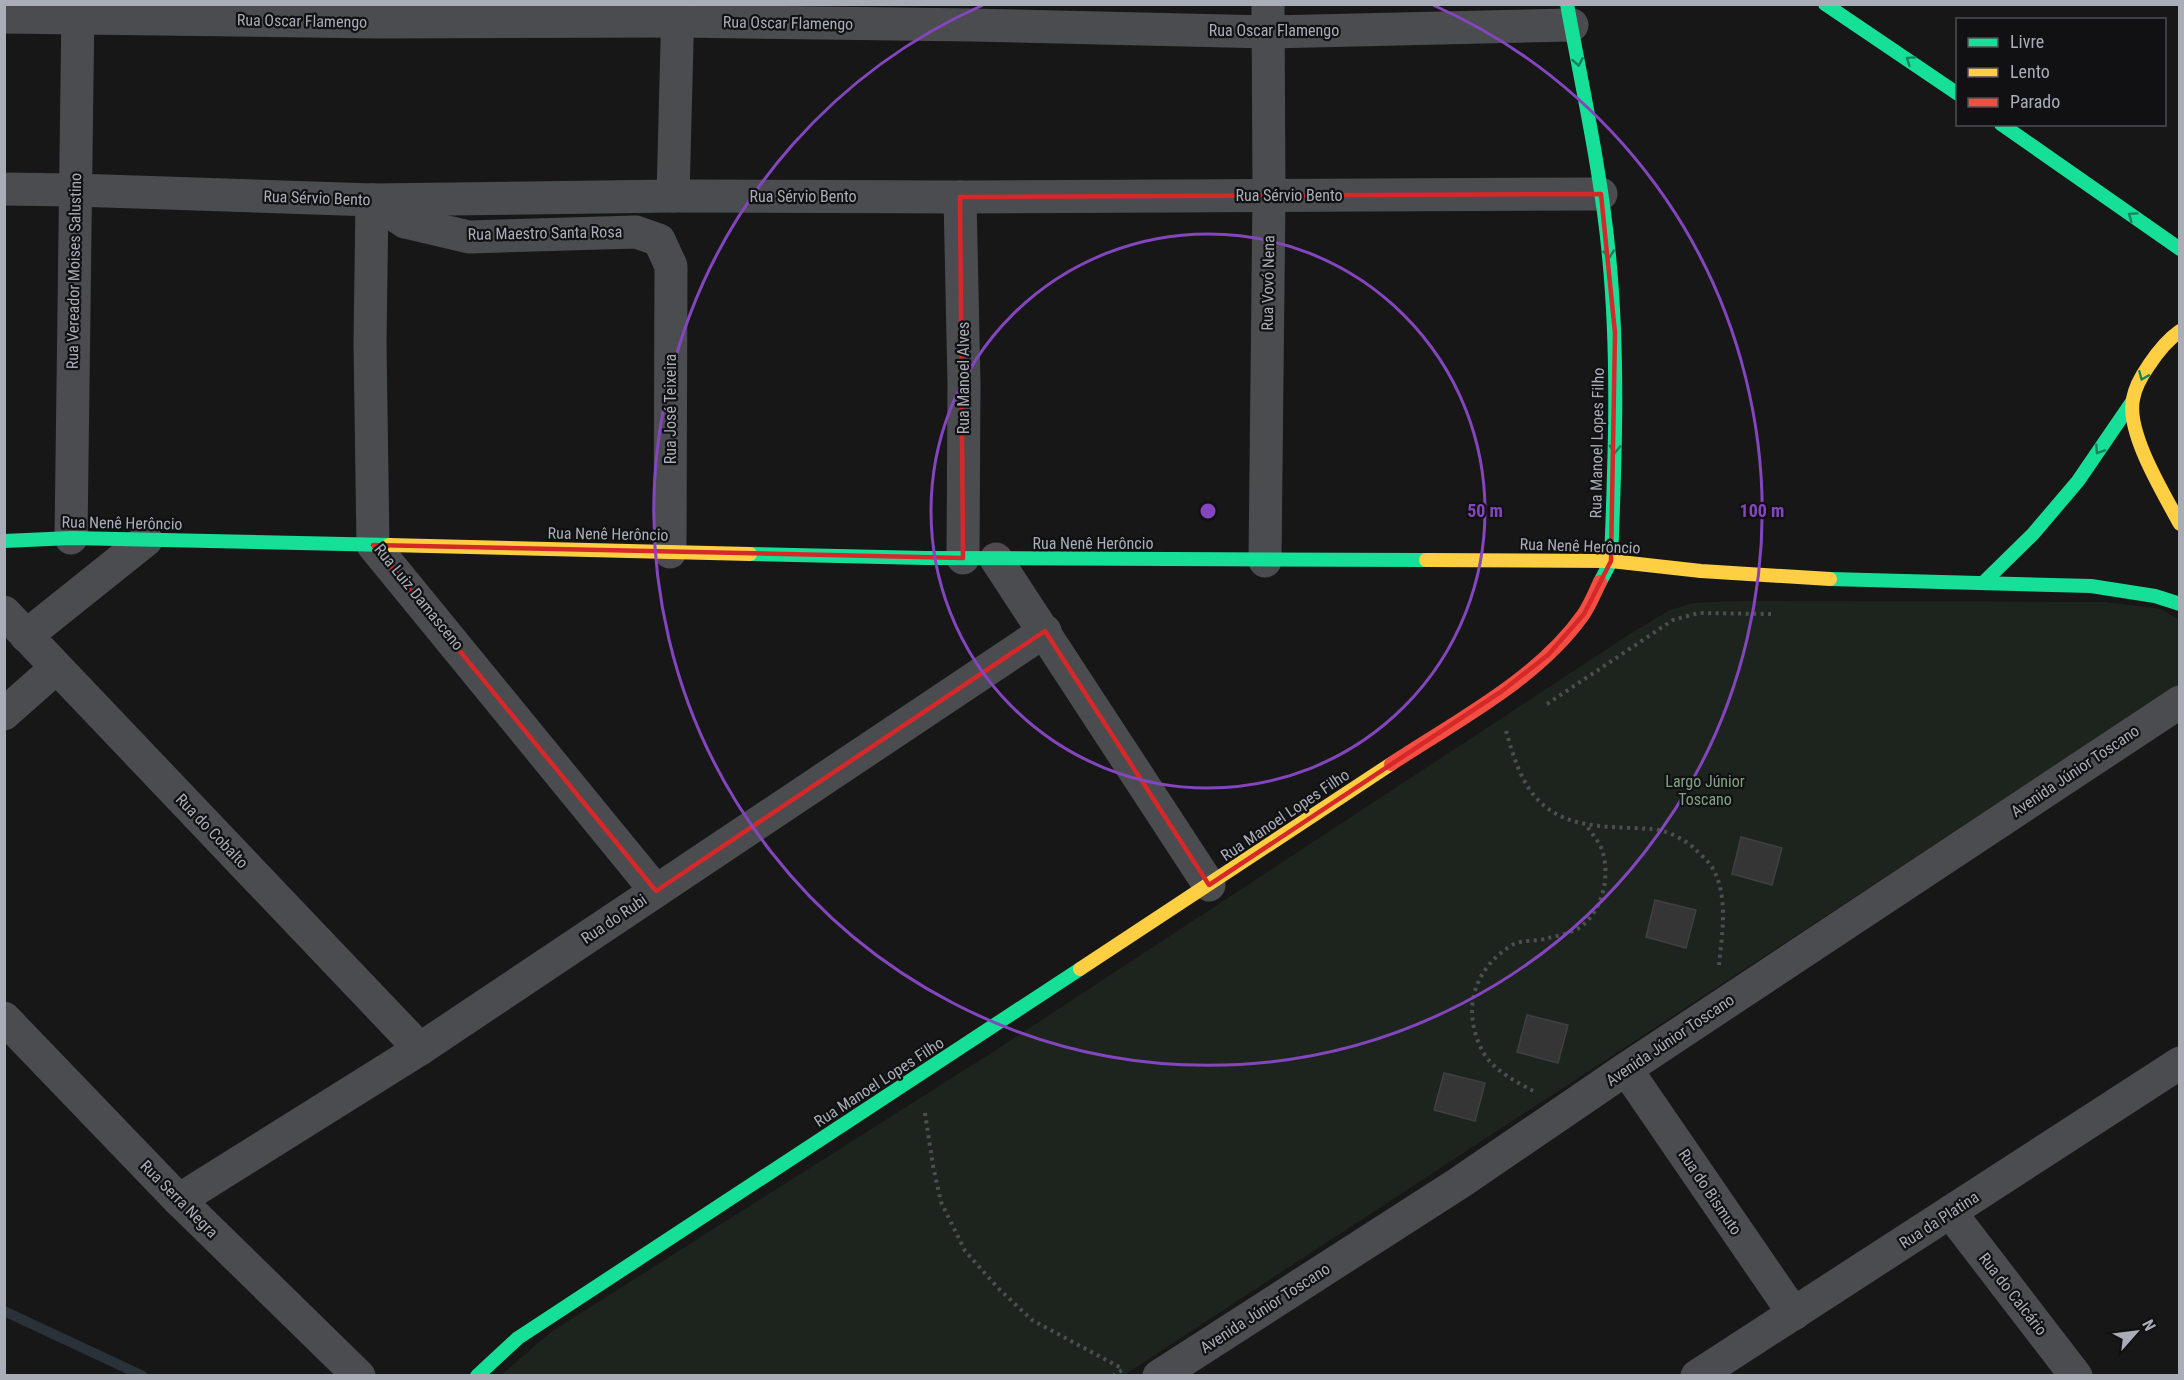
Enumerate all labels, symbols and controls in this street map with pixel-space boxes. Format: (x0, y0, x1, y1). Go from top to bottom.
street label: Rua Oscar Flamengo (237, 10, 367, 32)
street label: Rua Oscar Flamengo (723, 12, 853, 34)
legend (1956, 18, 2166, 126)
street label: Rua Oscar Flamengo (1209, 21, 1339, 40)
text: Livre (2010, 31, 2044, 52)
one-way arrow (1905, 56, 1916, 67)
one-way arrow (1572, 57, 1584, 66)
text: Lento (2010, 61, 2050, 82)
text: Parado (2010, 91, 2060, 112)
street label: Rua Vereador Moises Salustino (63, 173, 85, 369)
street label: Rua Sérvio Bento (1235, 186, 1343, 205)
street label: Rua Sérvio Bento (263, 187, 371, 209)
street label: Rua Sérvio Bento (749, 187, 857, 206)
one-way arrow (2127, 212, 2138, 223)
street label: Rua Maestro Santa Rosa (468, 222, 622, 244)
street label: Rua Vovó Nena (1258, 235, 1278, 331)
one-way arrow (1602, 250, 1615, 259)
street label: Rua Manoel Alves (954, 322, 973, 434)
street label: Rua José Teixeira (661, 354, 680, 464)
street label: Rua Manoel Lopes Filho (1586, 367, 1608, 519)
one-way arrow (2138, 370, 2150, 381)
one-way arrow (2095, 444, 2106, 455)
one-way arrow (1609, 445, 1621, 454)
text: 50 m (1467, 500, 1503, 521)
text: 100 m (1740, 500, 1784, 521)
centre of rings (1198, 501, 1218, 521)
street label: Rua Nenê Herôncio (61, 512, 183, 534)
street label: Rua Nenê Herôncio (547, 523, 669, 545)
street label: Rua Nenê Herôncio (1033, 534, 1153, 553)
street label: Rua Nenê Herôncio (1519, 534, 1641, 558)
street label: Rua Luiz Damasceno (370, 540, 468, 654)
street label: Avenida Júnior Toscano (2007, 721, 2143, 821)
street label: Rua Manoel Lopes Filho (1217, 765, 1353, 865)
park label: Largo Júnior Toscano (1665, 772, 1745, 809)
street label: Rua do Cobalto (172, 790, 252, 872)
street label: Rua do Rubi (578, 890, 650, 948)
street label: Avenida Júnior Toscano (1602, 990, 1738, 1090)
street label: Rua Manoel Lopes Filho (811, 1033, 947, 1131)
street label: Rua do Bismuto (1674, 1146, 1746, 1238)
street label: Rua Serra Negra (136, 1156, 222, 1242)
street label: Rua da Platina (1896, 1187, 1982, 1253)
street label: Rua do Calcário (1975, 1249, 2051, 1339)
street label: Avenida Júnior Toscano (1197, 1259, 1333, 1357)
north arrow (2106, 1302, 2166, 1362)
text: N (2138, 1316, 2159, 1334)

